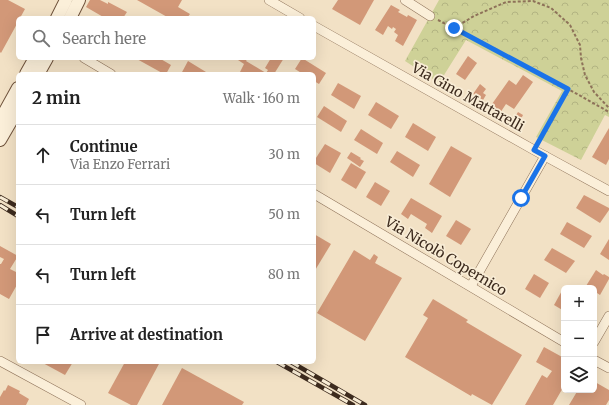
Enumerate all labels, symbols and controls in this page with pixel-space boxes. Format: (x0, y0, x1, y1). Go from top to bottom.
search box (16, 16, 316, 60)
route end (445, 19, 463, 37)
icon: search (30, 27, 52, 49)
text: Search here (62, 29, 146, 48)
street label: Via Gino Mattarelli (408, 58, 528, 136)
text: 2 min (32, 87, 80, 109)
text: Walk · 160 m (223, 90, 300, 107)
text: Continue (70, 137, 138, 156)
icon: ahead (32, 144, 54, 166)
text: 30 m (268, 146, 300, 163)
text: Via Enzo Ferrari (70, 156, 170, 173)
route start (512, 189, 530, 207)
icon: left (32, 204, 54, 226)
text: Turn left (70, 205, 136, 224)
text: 50 m (268, 206, 300, 223)
street label: Via Nicolò Copernico (381, 212, 510, 300)
icon: left (32, 264, 54, 286)
text: Turn left (70, 265, 136, 284)
text: 80 m (268, 266, 300, 283)
map controls (561, 285, 597, 393)
button: + (561, 285, 597, 321)
button: − (561, 321, 597, 357)
icon: arrive (32, 324, 54, 346)
text: Arrive at destination (70, 325, 223, 344)
button: layers (561, 357, 597, 393)

